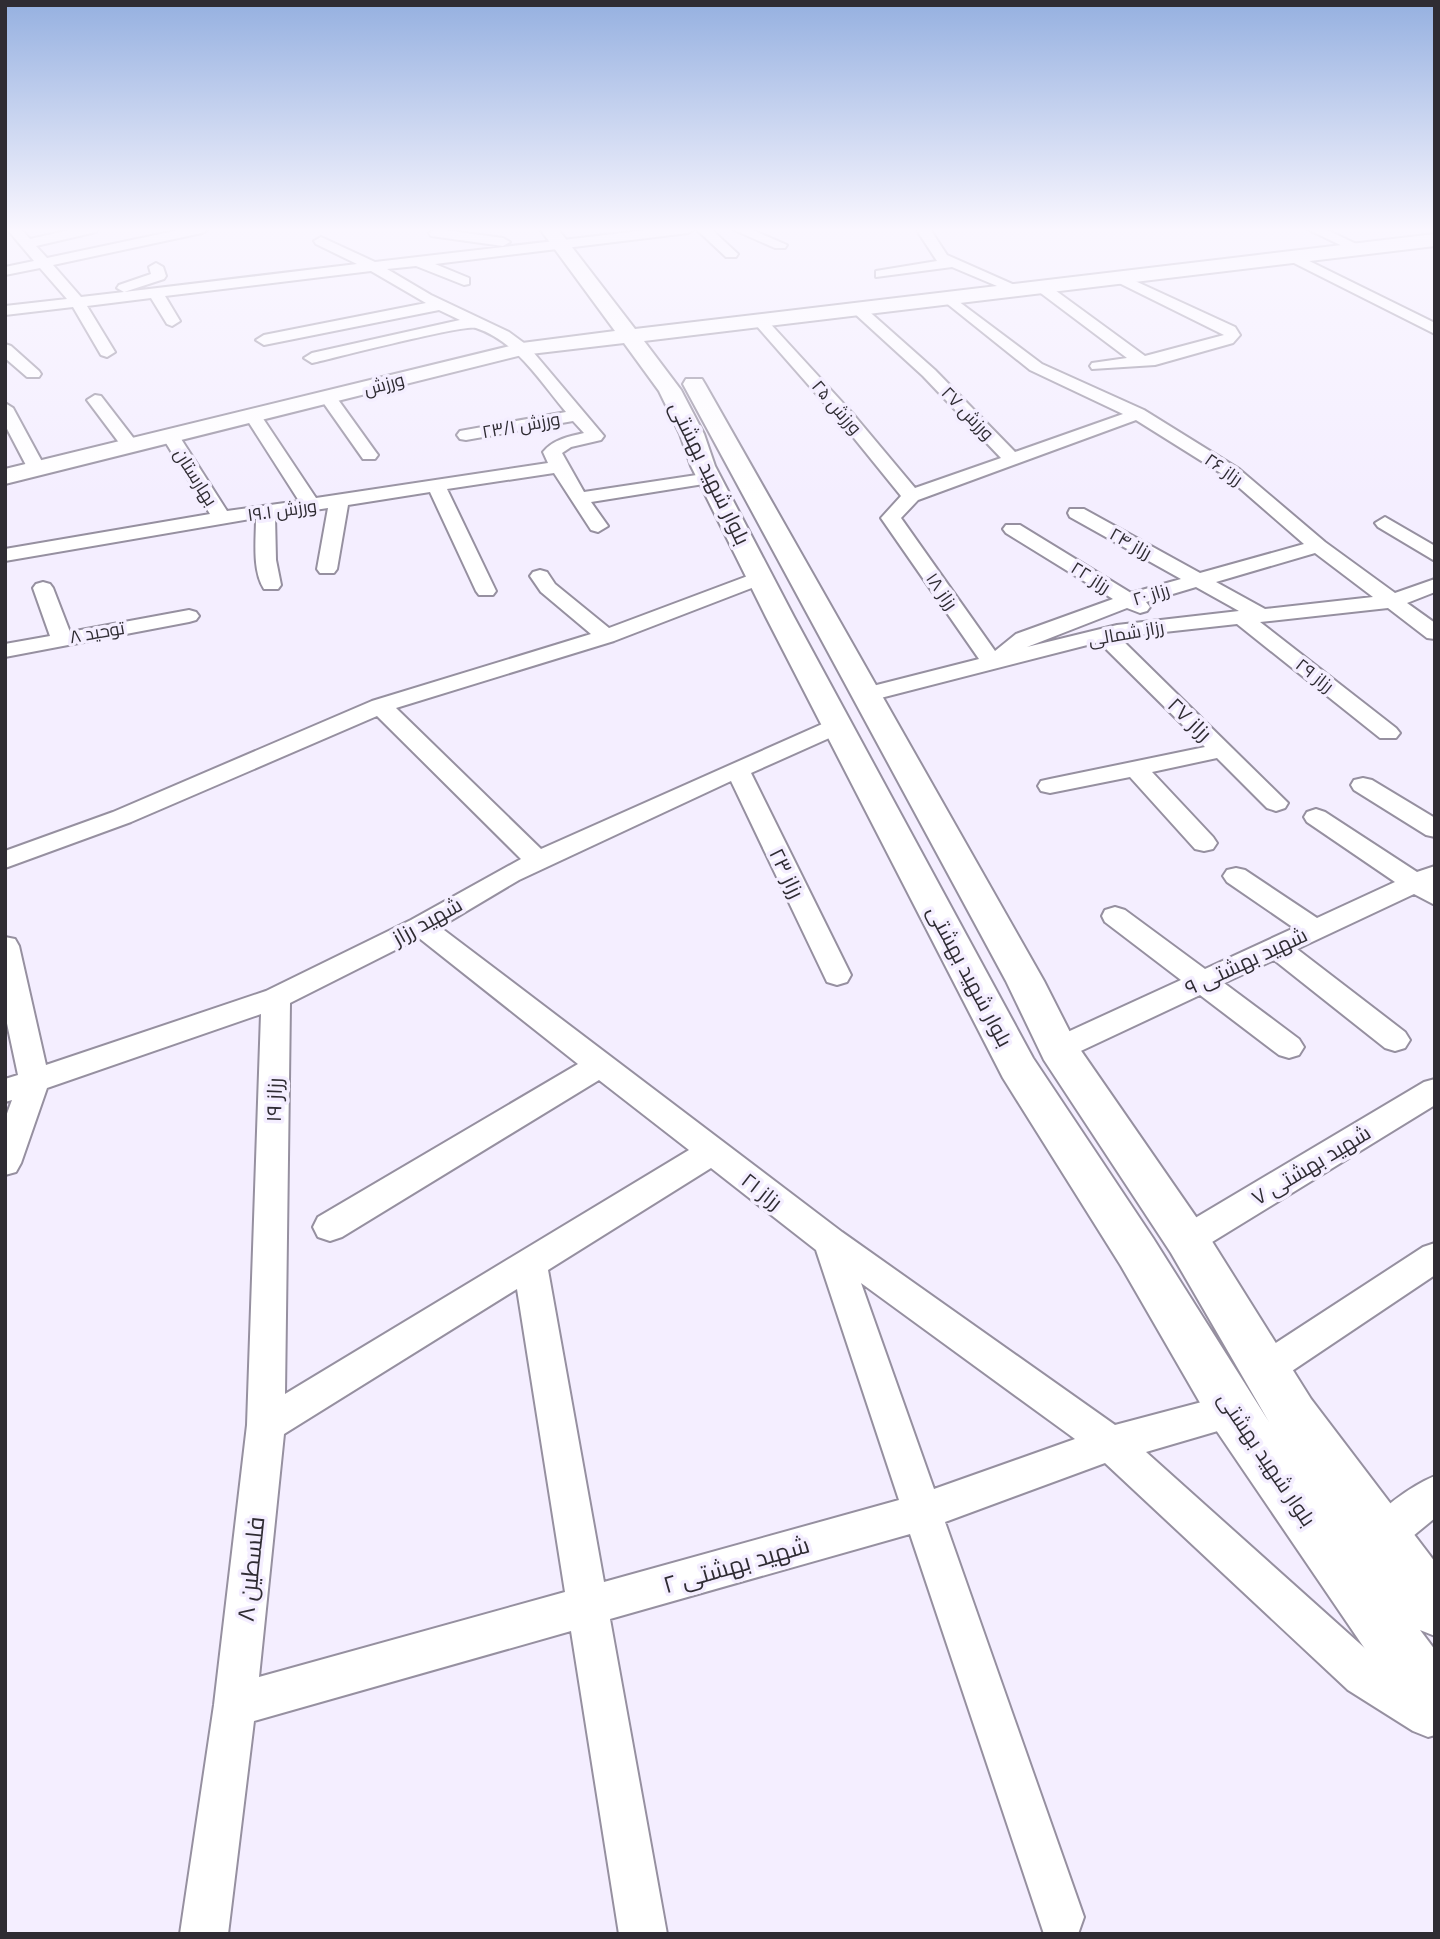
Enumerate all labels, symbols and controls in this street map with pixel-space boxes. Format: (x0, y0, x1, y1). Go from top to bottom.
street label: ورزش (361, 369, 407, 400)
street label: ورزش ۲۵ (807, 376, 866, 439)
street label: ورزش ۲۷ (937, 382, 999, 445)
street label: بلوار شهید بهشتی (664, 397, 756, 549)
street label: ورزش ۲۳/۱ (480, 408, 562, 443)
street label: بهارستان (169, 444, 222, 510)
street label: رزاز ۲۶ (1200, 448, 1247, 490)
street label: ورزش ۱۹.۱ (246, 495, 318, 526)
street label: رزاز ۲۴ (1106, 523, 1156, 564)
street label: رزاز ۲۲ (1067, 557, 1115, 598)
street label: رزاز ۱۸ (921, 569, 962, 614)
street label: رزاز ۲۰ (1130, 578, 1172, 610)
street label: رزاز شمالی (1086, 616, 1166, 651)
street label: توحید ۸ (68, 617, 127, 648)
street label: رزاز ۲۹ (1291, 654, 1338, 697)
street label: رزاز ۲۷ (1163, 692, 1217, 746)
street label: رزاز ۲۳ (764, 844, 810, 902)
street label: شهید رزاز (387, 892, 467, 952)
street label: بلوار شهید بهشتی (921, 901, 1018, 1051)
street label: شهید بهشتی ۹ (1181, 922, 1312, 1001)
street label: رزاز ۱۹ (261, 1077, 287, 1123)
street label: شهید بهشتی ۷ (1247, 1120, 1375, 1211)
street label: رزاز ۲۱ (737, 1167, 787, 1215)
street label: بلوار شهید بهشتی (1212, 1387, 1321, 1531)
street label: فلسطین ۸ (231, 1515, 270, 1623)
street label: شهید بهشتی ۲ (660, 1530, 813, 1599)

